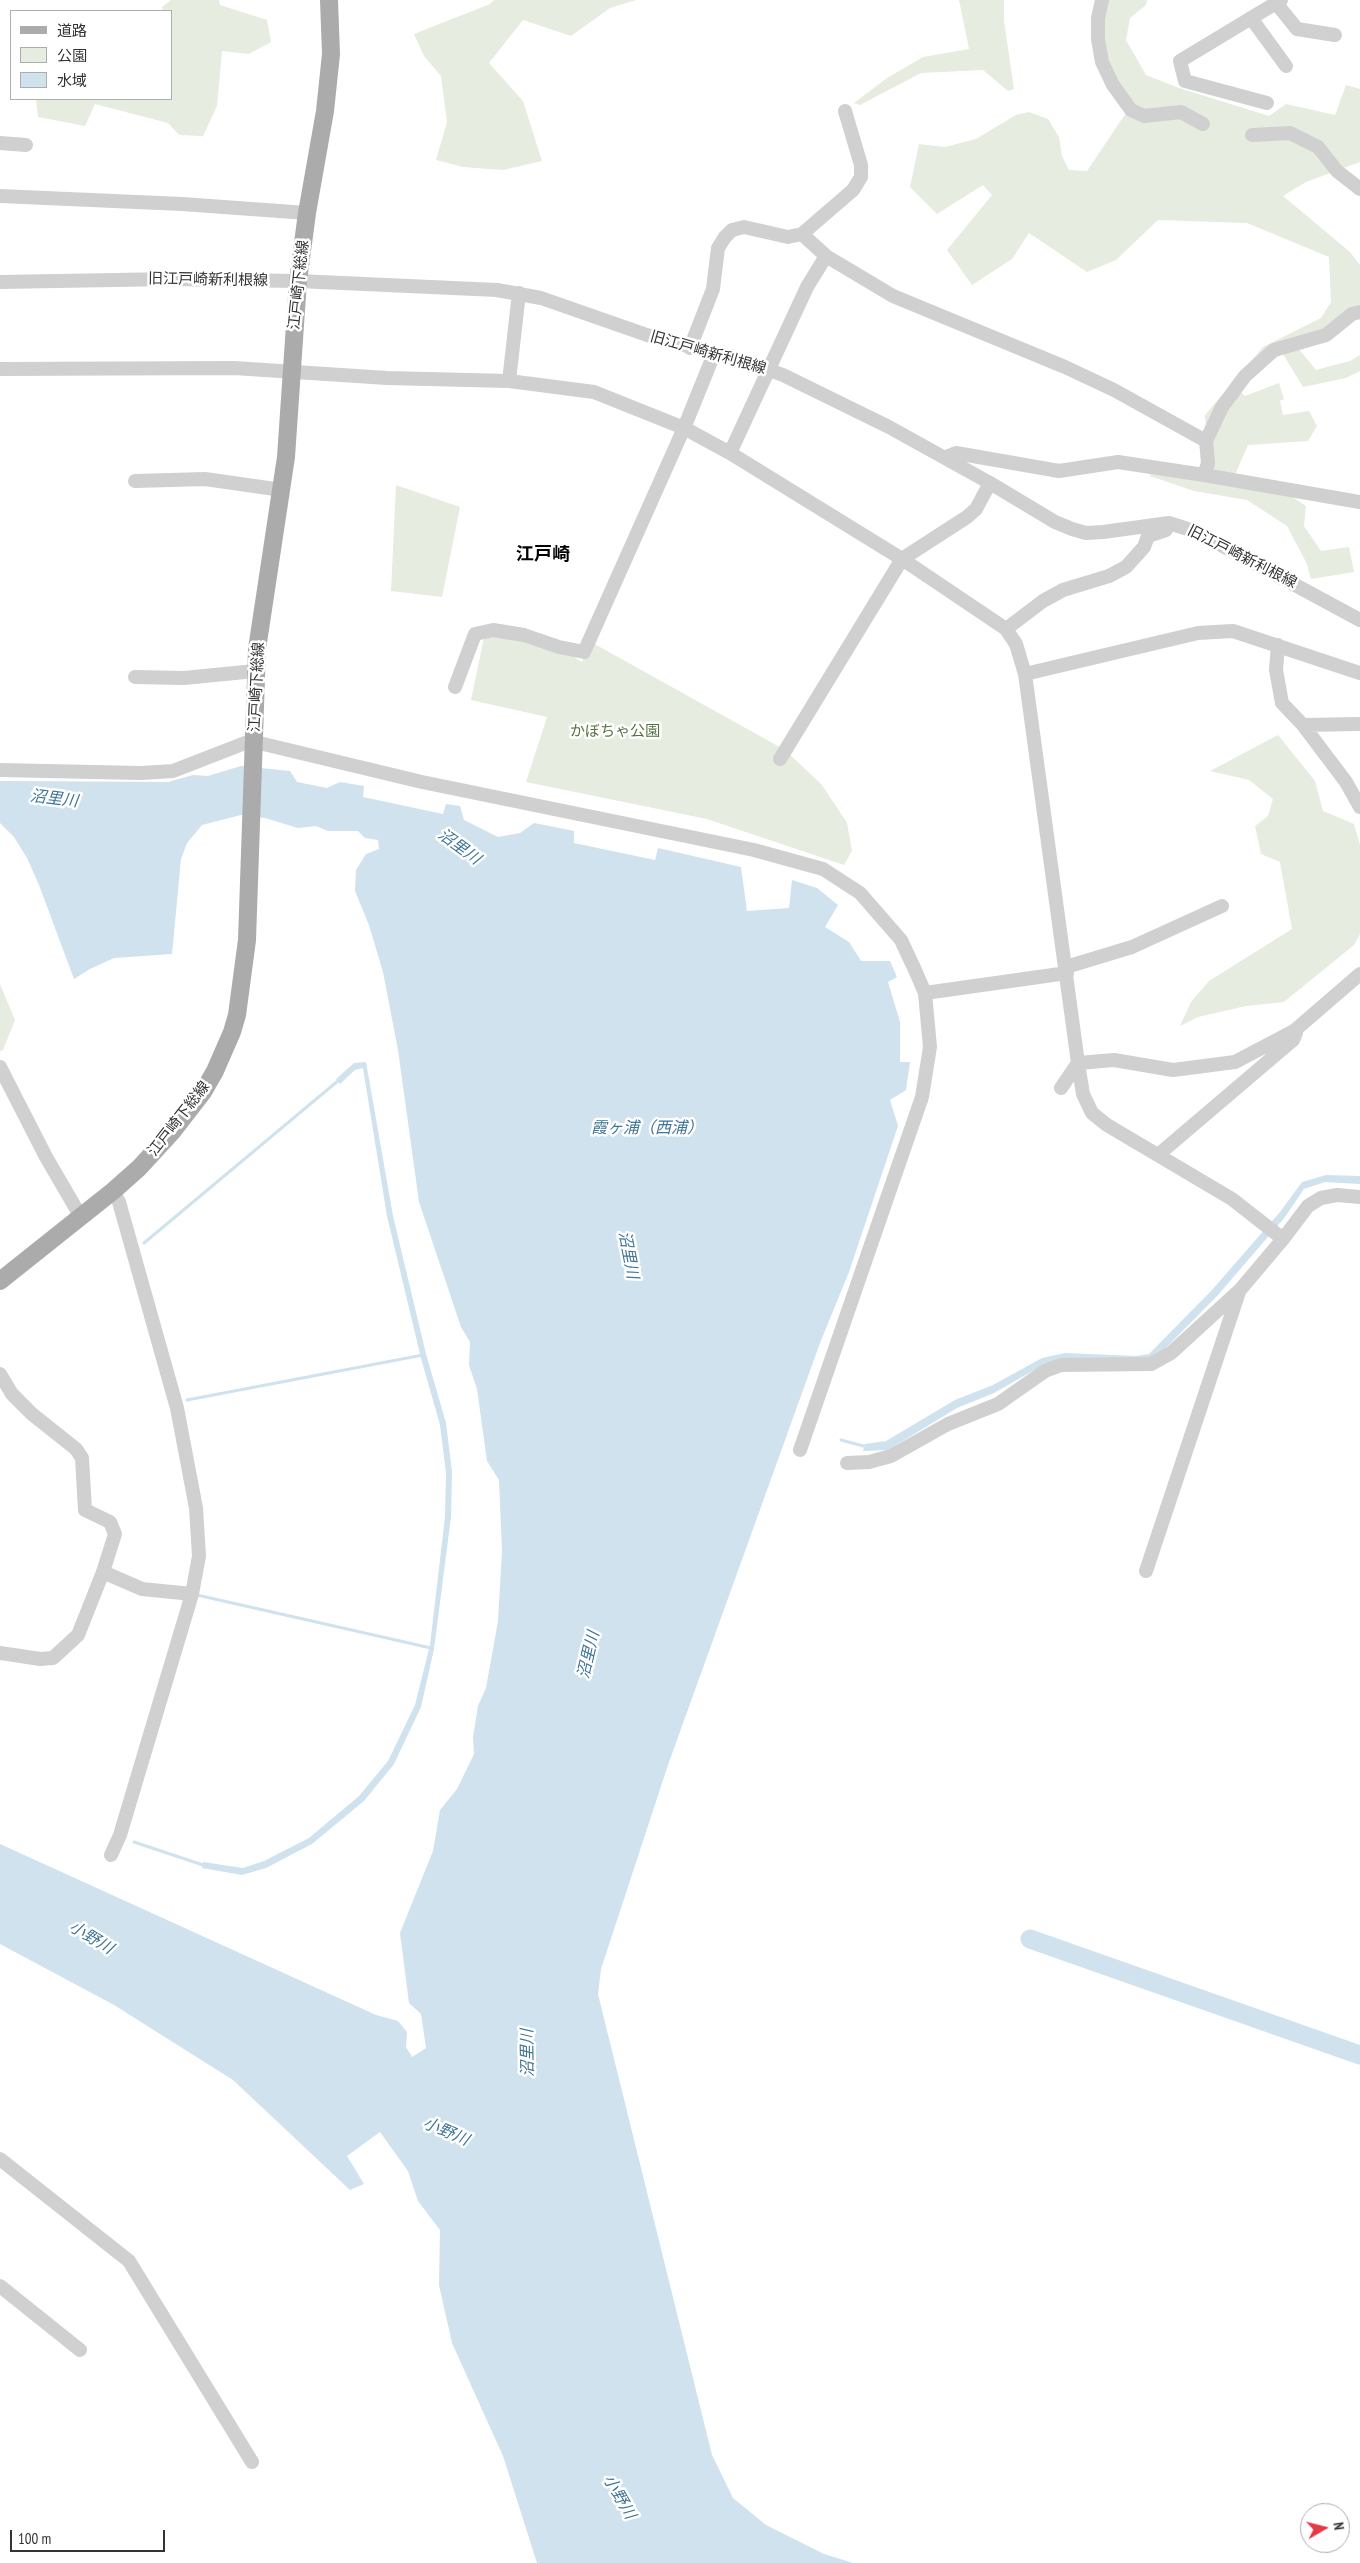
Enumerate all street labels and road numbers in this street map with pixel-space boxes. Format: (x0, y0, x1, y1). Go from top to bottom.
street label: 江戸崎下総線 (285, 239, 313, 331)
street label: 旧江戸崎新利根線 (148, 270, 268, 290)
street label: 旧江戸崎新利根線 (648, 328, 768, 378)
street label: 旧江戸崎新利根線 (1184, 522, 1300, 592)
street label: 江戸崎下総線 (246, 642, 268, 732)
street label: 江戸崎下総線 (144, 1078, 214, 1160)

